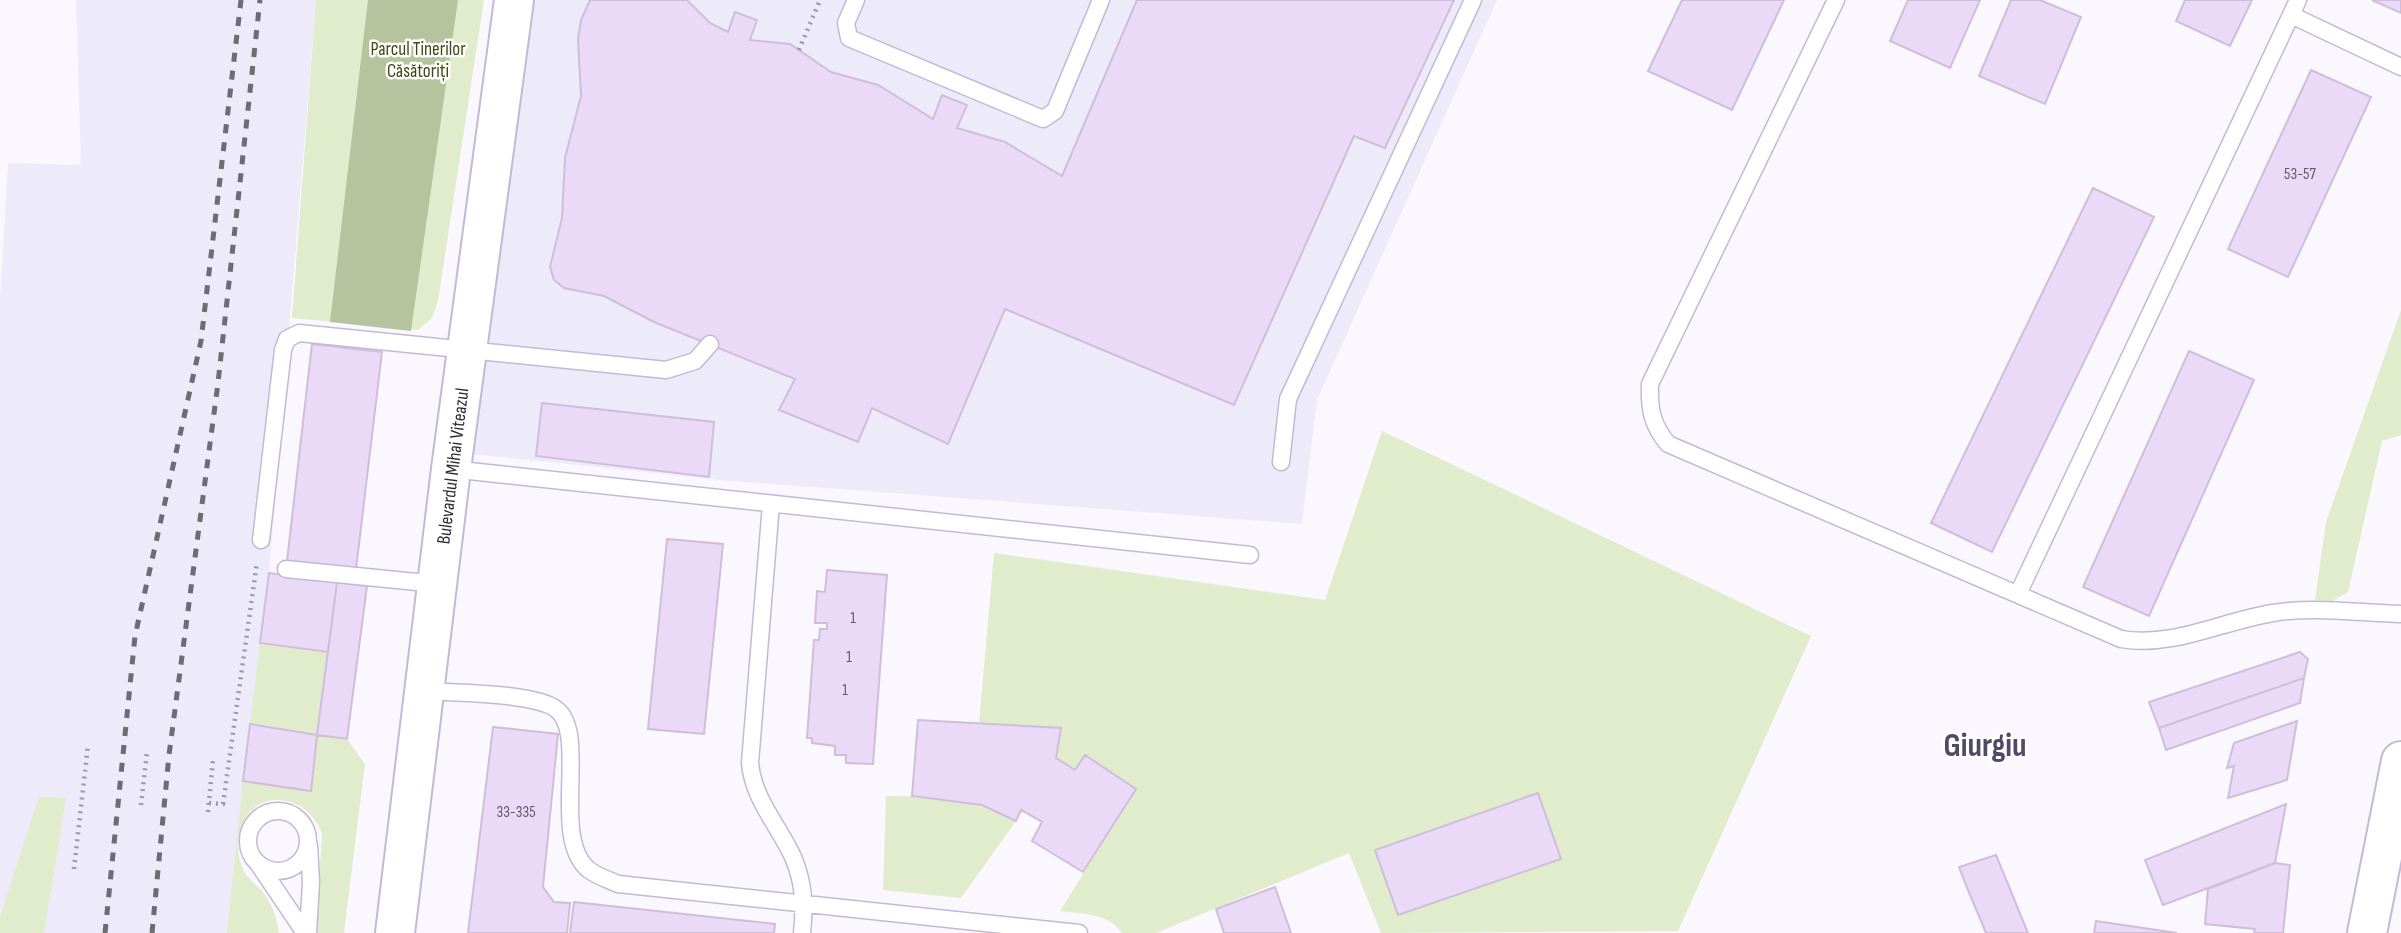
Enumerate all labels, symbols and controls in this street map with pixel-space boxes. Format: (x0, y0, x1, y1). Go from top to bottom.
park label: Parcul Tinerilor Căsătoriți (370, 38, 466, 83)
house number: 53-57 (2284, 165, 2316, 184)
street label: Bulevardul Mihai Viteazul (432, 387, 474, 546)
house number: 1 (850, 609, 856, 628)
house number: 1 (846, 648, 852, 667)
house number: 1 (842, 681, 848, 700)
district label: Giurgiu (1944, 726, 2026, 766)
house number: 33-335 (496, 803, 536, 822)

